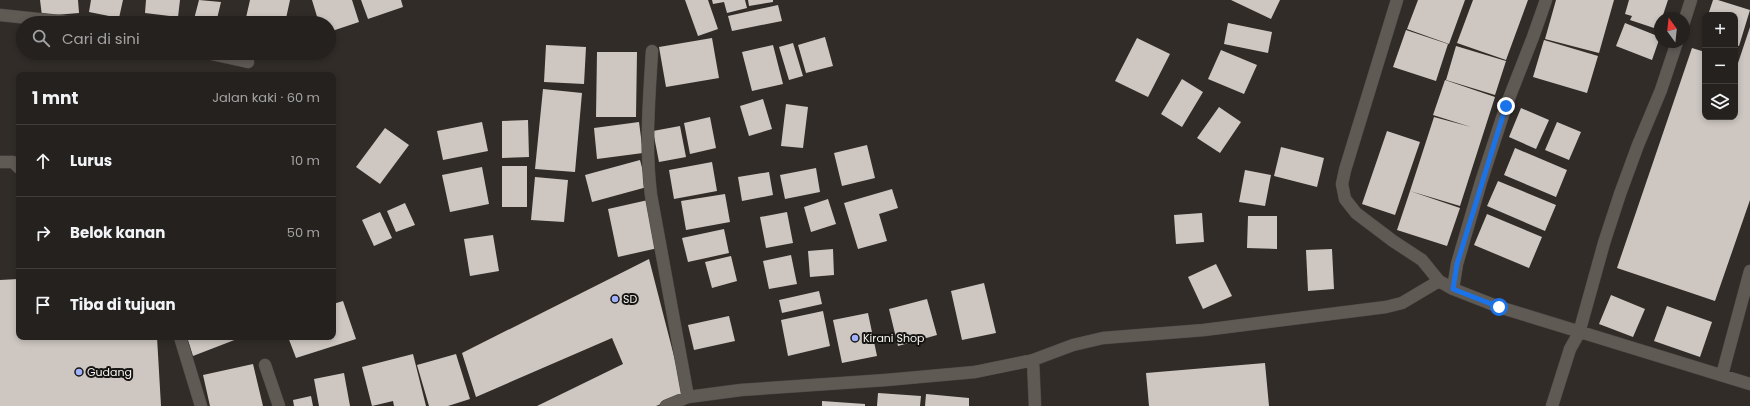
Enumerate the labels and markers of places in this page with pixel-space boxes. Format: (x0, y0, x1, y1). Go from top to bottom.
place label: SD (623, 291, 637, 307)
marker: SD (610, 294, 620, 304)
place label: Kirani Shop (863, 330, 925, 346)
marker: Kirani Shop (850, 333, 860, 343)
place label: Gudang (87, 364, 132, 380)
marker: Gudang (74, 367, 84, 377)

